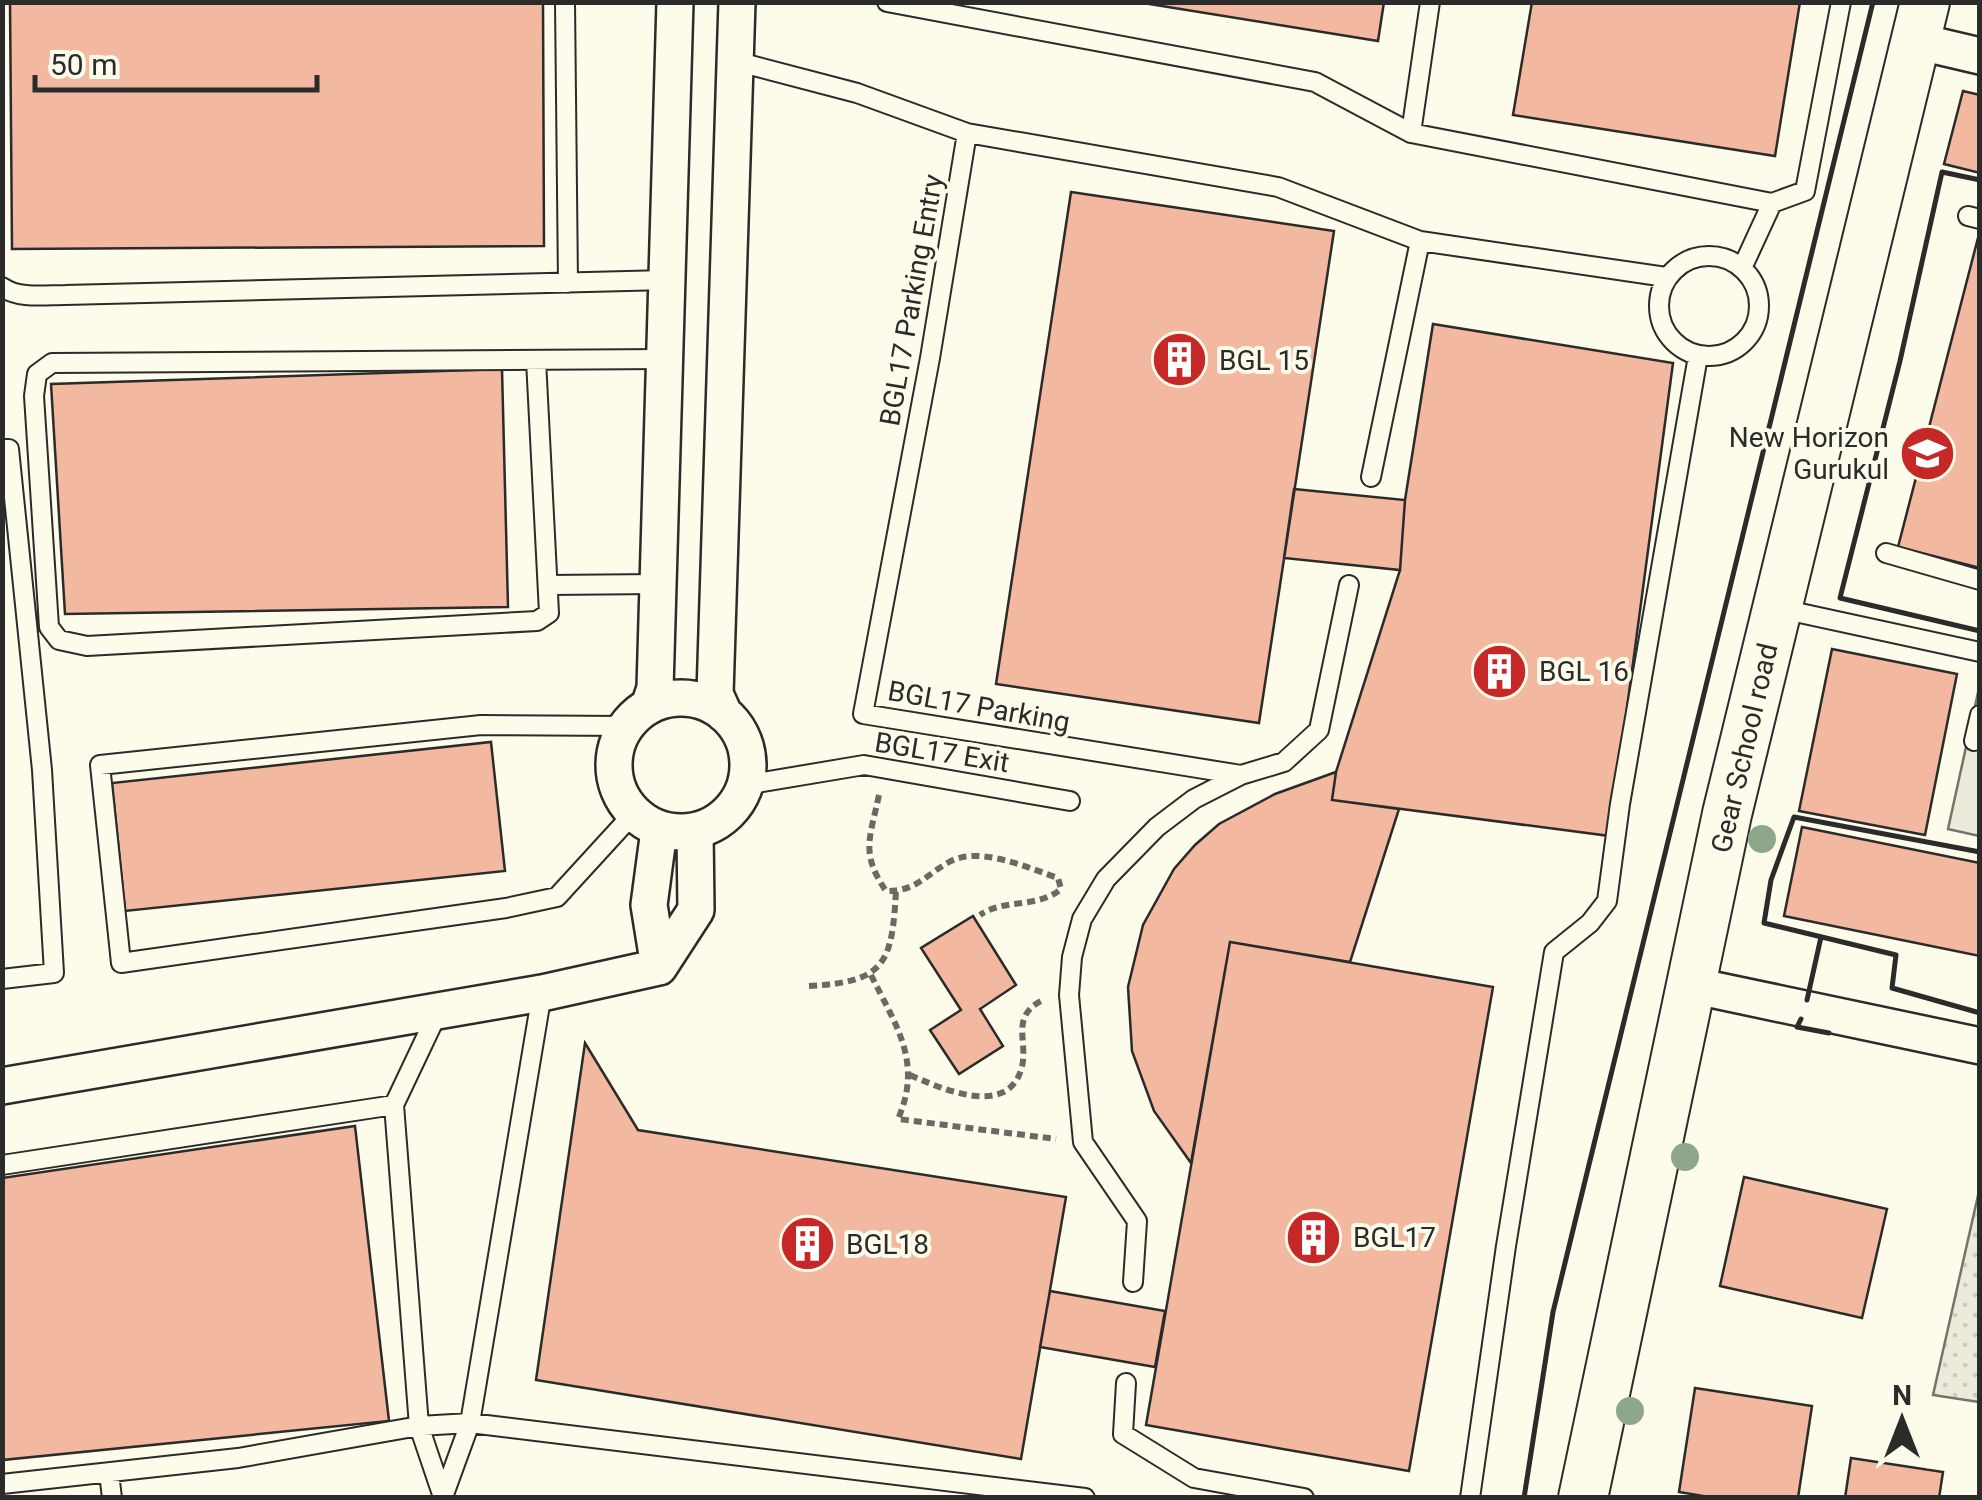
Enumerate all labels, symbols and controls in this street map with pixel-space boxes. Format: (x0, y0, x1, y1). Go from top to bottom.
scale bar (35, 30, 318, 92)
text: 50 m (50, 47, 117, 82)
street label: BGL17 Parking Entry (873, 172, 950, 428)
building icon: BGL 15 (1150, 330, 1210, 390)
place label: BGL 15 (1219, 344, 1309, 377)
place label: New Horizon Gurukul (1729, 421, 1889, 486)
school or university icon: New Horizon Gurukul (1898, 423, 1958, 483)
street label: Gear School road (1704, 640, 1785, 856)
building icon: BGL 16 (1470, 641, 1530, 701)
place label: BGL 16 (1539, 655, 1629, 688)
street label: BGL17 Parking (885, 674, 1073, 739)
street label: BGL17 Exit (872, 726, 1012, 779)
building icon: BGL17 (1284, 1207, 1344, 1267)
building icon: BGL18 (777, 1214, 837, 1274)
place label: BGL17 (1353, 1221, 1436, 1254)
place label: BGL18 (846, 1228, 929, 1261)
north arrow (1852, 1370, 1952, 1470)
text: N (1892, 1379, 1912, 1412)

